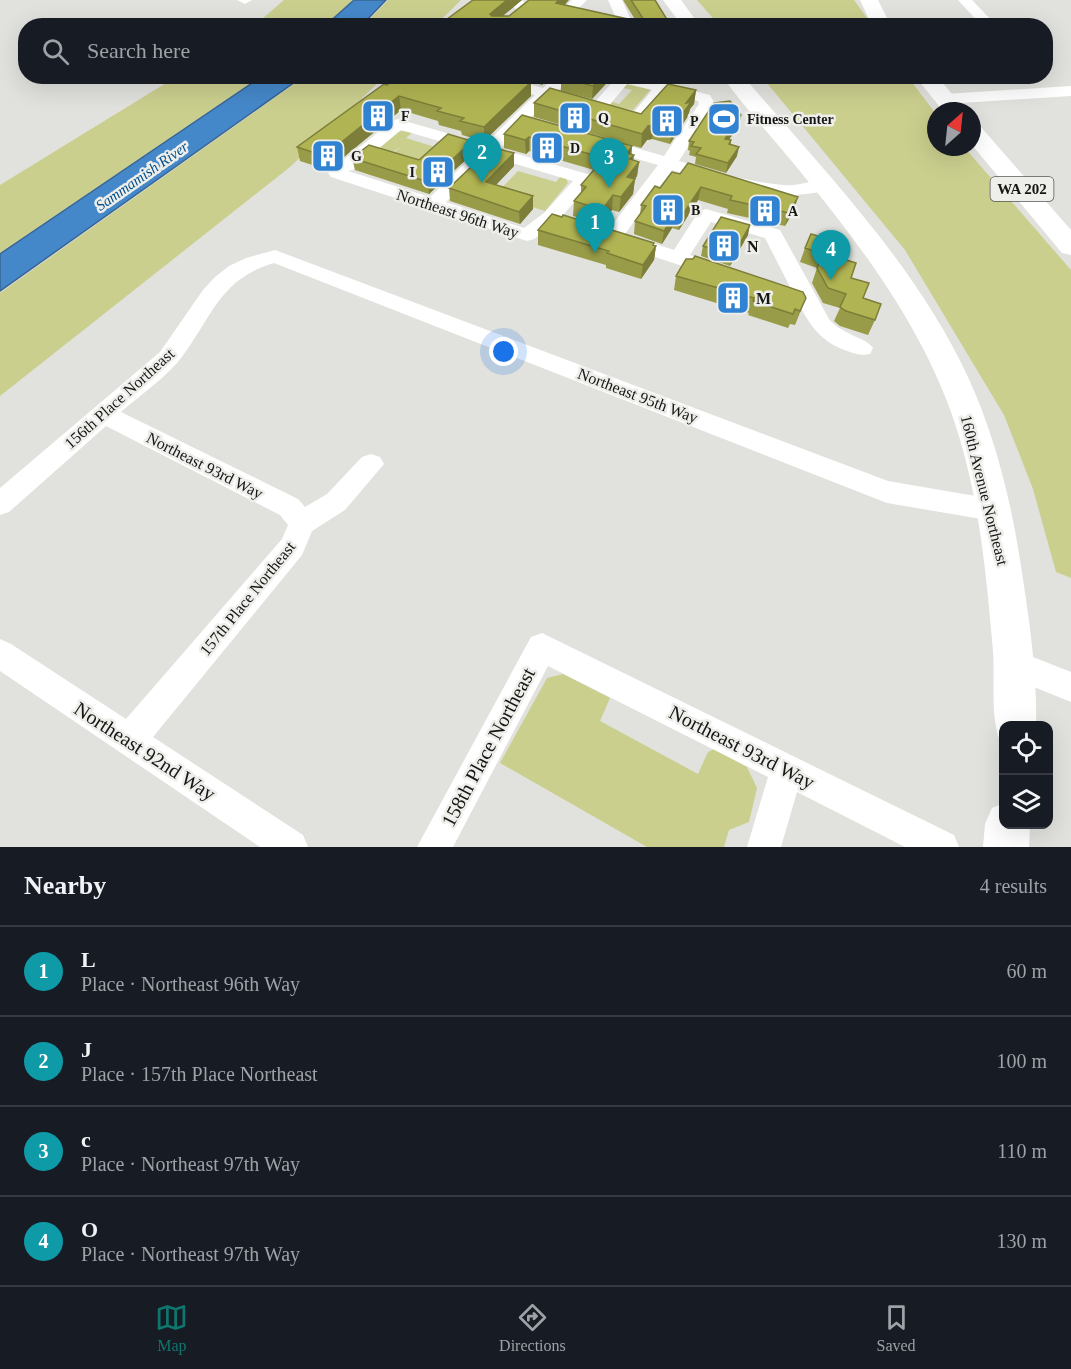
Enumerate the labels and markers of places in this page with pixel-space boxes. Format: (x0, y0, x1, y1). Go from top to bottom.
building icon: F (360, 98, 396, 134)
building icon: Q (557, 100, 593, 136)
sports icon: Fitness Center (706, 101, 742, 137)
building icon: P (649, 103, 685, 139)
place label: F (401, 109, 410, 124)
place label: Q (598, 111, 609, 126)
place label: Fitness Center (747, 112, 834, 127)
place label: P (690, 114, 699, 129)
building icon: D (529, 130, 565, 166)
pin: 2 (462, 134, 502, 183)
building icon: G (310, 138, 346, 174)
pin: 3 (590, 138, 628, 188)
place label: D (570, 141, 580, 156)
place label: G (351, 149, 362, 164)
building icon: I (420, 154, 456, 190)
place label: I (410, 165, 415, 180)
building icon: B (650, 192, 686, 228)
building icon: A (747, 193, 783, 229)
place label: B (691, 203, 700, 218)
pin: 1 (576, 204, 614, 253)
place label: A (788, 204, 799, 219)
building icon: N (706, 228, 742, 264)
pin: 4 (812, 230, 850, 280)
place label: N (747, 238, 759, 255)
building icon: M (715, 280, 751, 316)
place label: M (756, 290, 771, 307)

